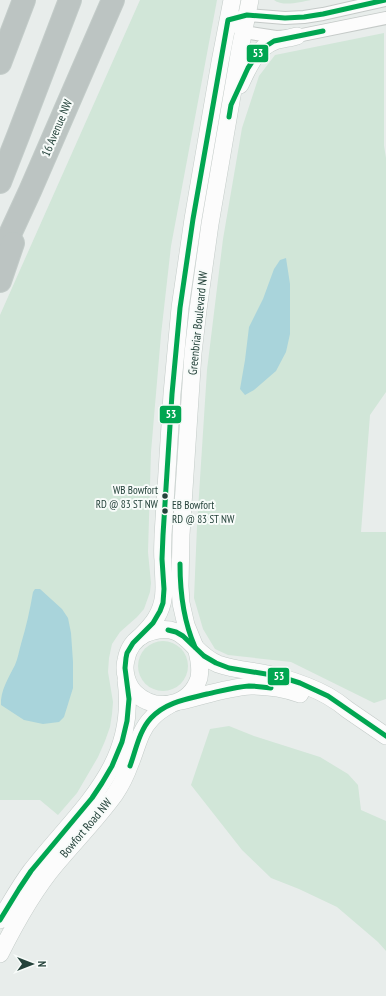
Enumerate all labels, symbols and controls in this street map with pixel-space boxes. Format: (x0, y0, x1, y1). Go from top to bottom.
line badge: 53 (246, 44, 269, 63)
text: 53 (253, 46, 263, 60)
street label: 16 Avenue NW (38, 97, 75, 159)
street label: Greenbriar Boulevard NW (185, 270, 210, 376)
line badge: 53 (159, 405, 182, 424)
text: 53 (166, 407, 176, 421)
place label: WB Bowfort RD @ 83 ST NW (96, 483, 159, 511)
marker: WB Bowfort RD @ 83 ST NW (160, 491, 170, 501)
place label: EB Bowfort RD @ 83 ST NW (172, 498, 235, 526)
marker: EB Bowfort RD @ 83 ST NW (160, 506, 170, 516)
line badge: 53 (267, 667, 290, 686)
text: 53 (274, 669, 284, 683)
street label: Bowfort Road NW (56, 795, 115, 860)
north arrow (12, 944, 52, 984)
text: N (35, 961, 49, 967)

